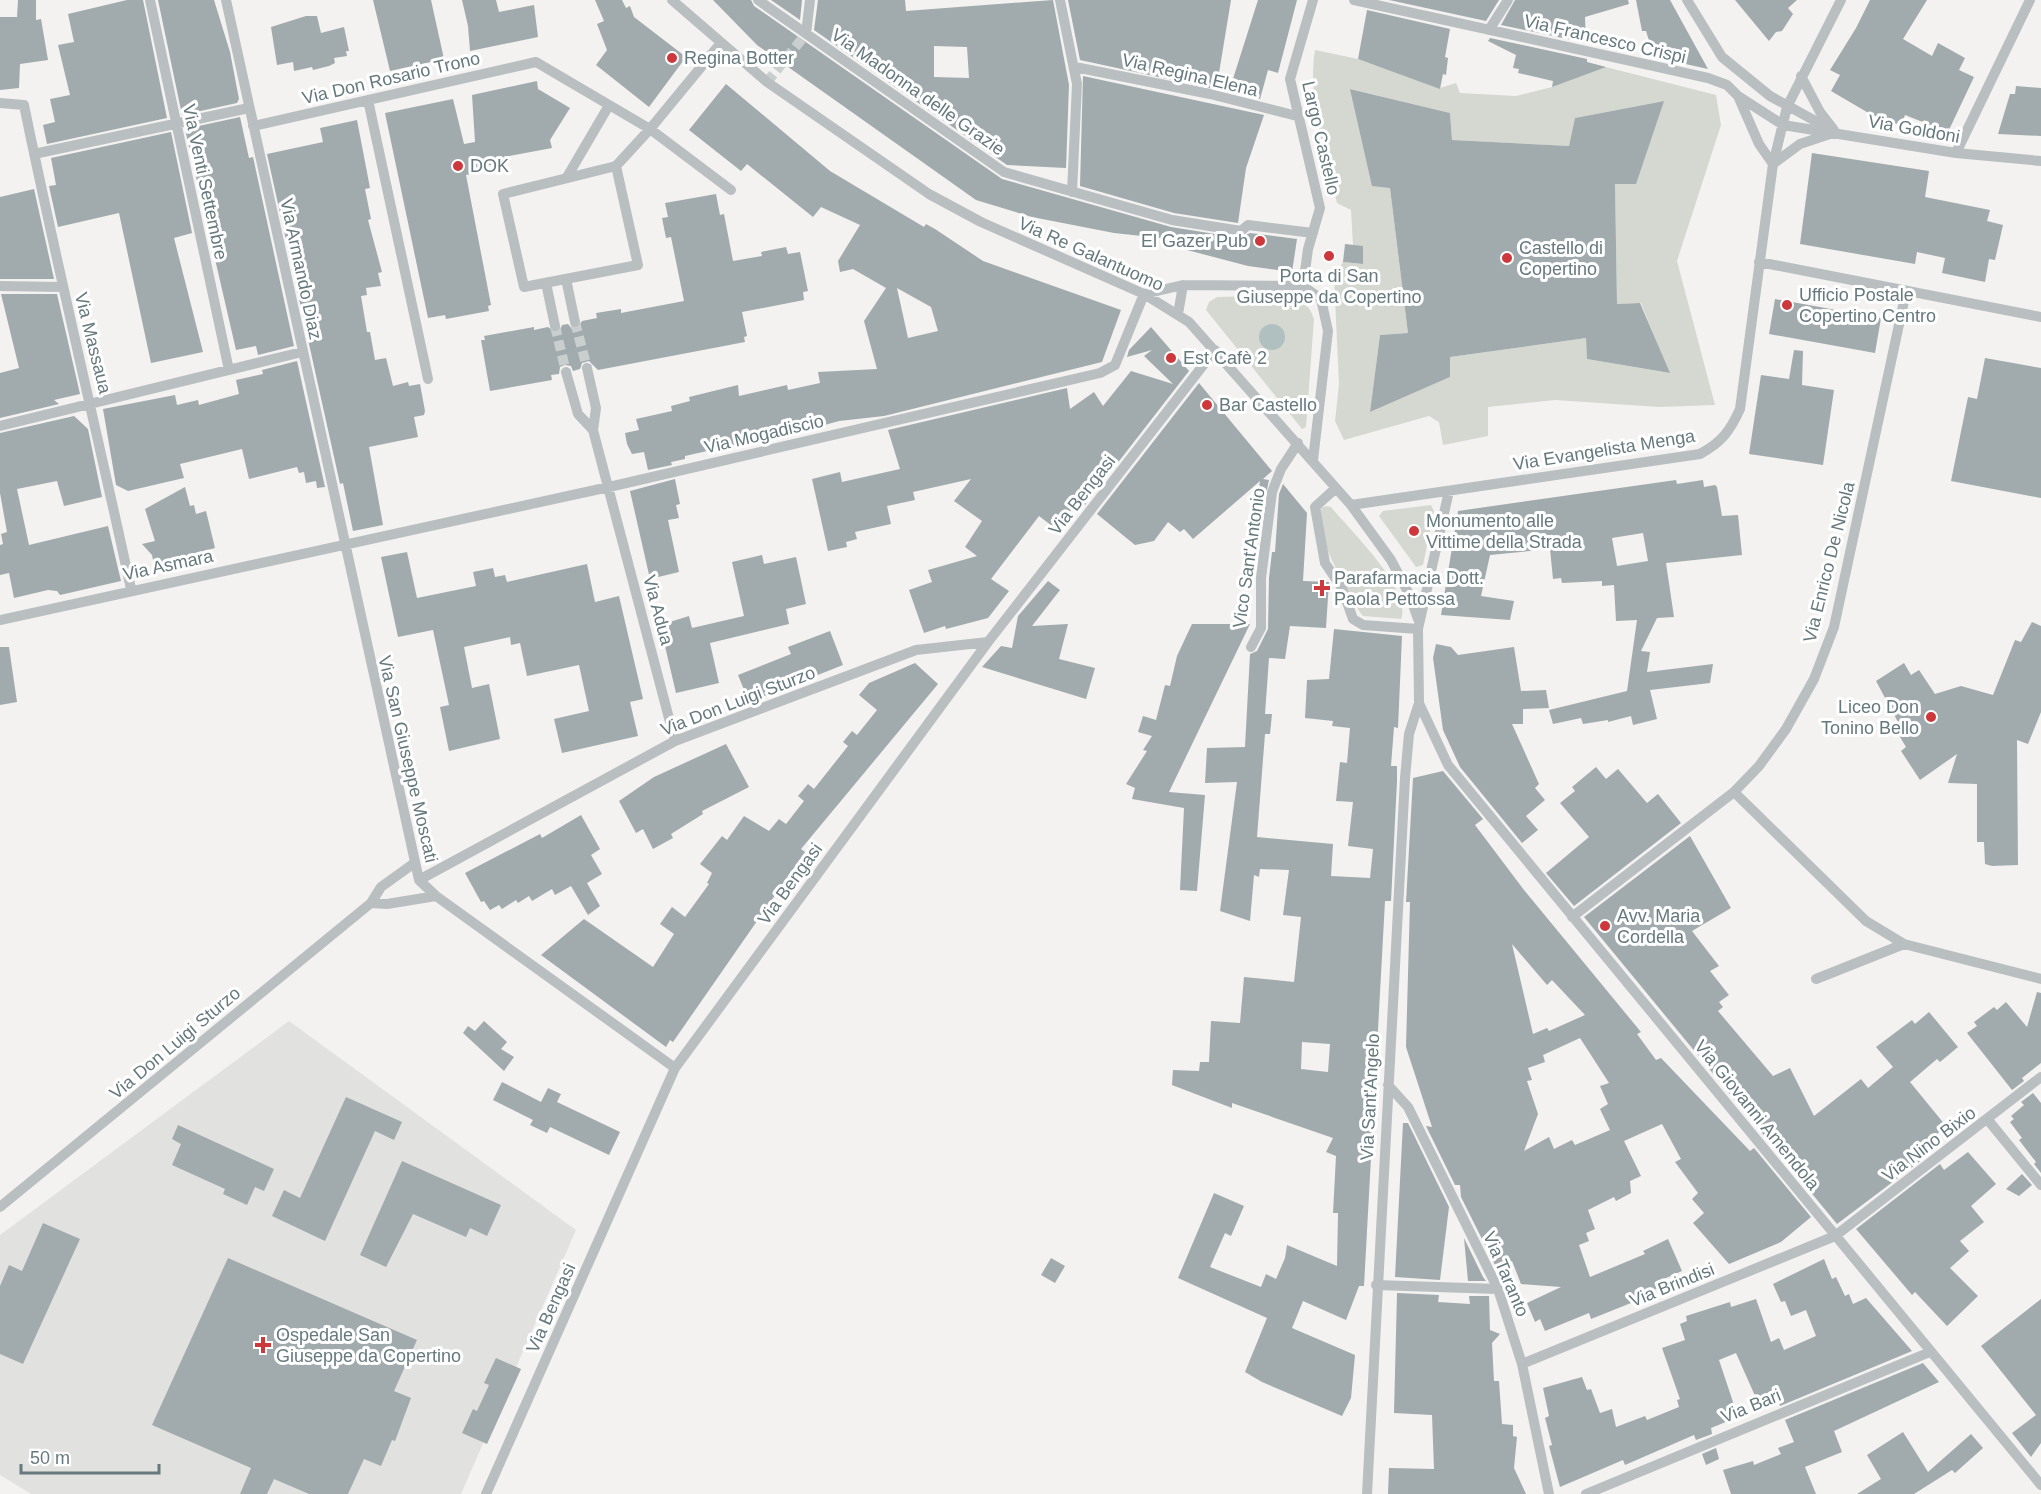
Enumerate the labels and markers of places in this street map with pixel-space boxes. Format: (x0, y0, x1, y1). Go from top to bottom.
place label: Regina Botter (684, 48, 794, 68)
marker: Regina Botter (665, 51, 679, 65)
place label: DOK (470, 156, 509, 176)
marker: DOK (451, 159, 465, 173)
place label: El Gazer Pub (1141, 231, 1248, 251)
marker: El Gazer Pub (1253, 234, 1267, 248)
place label: Castello di Copertino (1519, 238, 1603, 279)
marker: Porta di San Giuseppe da Copertino (1322, 249, 1336, 263)
marker: Castello di Copertino (1500, 251, 1514, 265)
place label: Porta di San Giuseppe da Copertino (1236, 266, 1422, 307)
place label: Ufficio Postale Copertino Centro (1799, 285, 1936, 326)
marker: Ufficio Postale Copertino Centro (1780, 298, 1794, 312)
place label: Est Cafè 2 (1183, 348, 1267, 368)
marker: Est Cafè 2 (1164, 351, 1178, 365)
place label: Bar Castello (1219, 395, 1317, 415)
marker: Bar Castello (1200, 398, 1214, 412)
place label: Monumento alle Vittime della Strada (1426, 511, 1583, 552)
marker: Monumento alle Vittime della Strada (1407, 524, 1421, 538)
place label: Parafarmacia Dott. Paola Pettossa (1334, 568, 1484, 609)
marker: Parafarmacia Dott. Paola Pettossa (1315, 581, 1329, 595)
place label: Liceo Don Tonino Bello (1821, 697, 1919, 738)
marker: Liceo Don Tonino Bello (1924, 710, 1938, 724)
place label: Avv. Maria Cordella (1617, 906, 1701, 947)
marker: Avv. Maria Cordella (1598, 919, 1612, 933)
place label: Ospedale San Giuseppe da Copertino (276, 1325, 461, 1366)
marker: Ospedale San Giuseppe da Copertino (254, 1336, 272, 1354)

